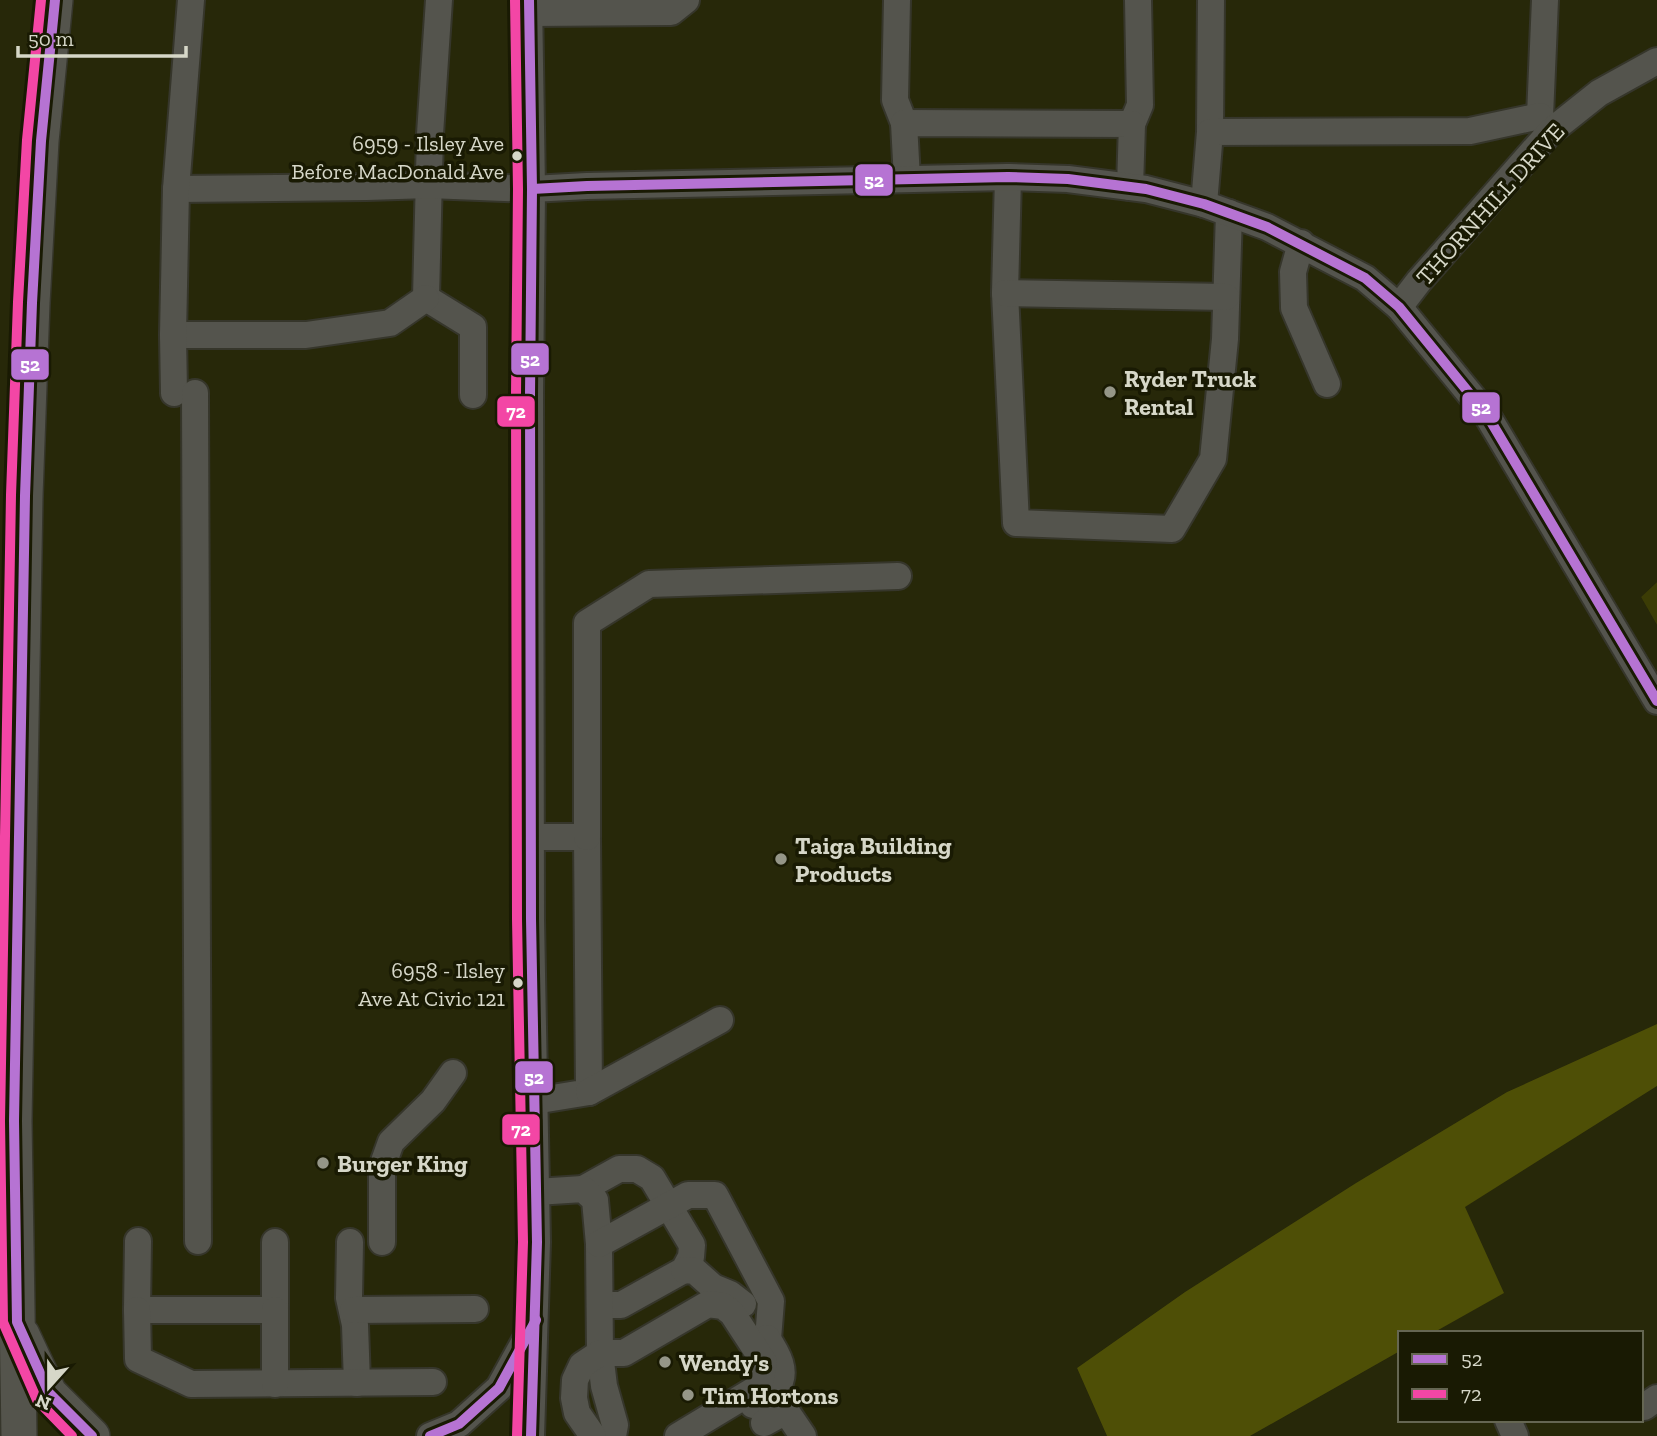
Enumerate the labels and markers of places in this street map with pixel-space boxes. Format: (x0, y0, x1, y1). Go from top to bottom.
place label: 6959 - Ilsley Ave Before MacDonald Ave (291, 130, 504, 185)
marker: 6959 - Ilsley Ave Before MacDonald Ave (510, 149, 524, 163)
place label: Ryder Truck Rental (1124, 364, 1256, 421)
marker: Ryder Truck Rental (1102, 384, 1118, 400)
place label: Taiga Building Products (795, 831, 952, 888)
marker: Taiga Building Products (773, 851, 789, 867)
place label: 6958 - Ilsley Ave At Civic 121 (358, 957, 506, 1012)
marker: 6958 - Ilsley Ave At Civic 121 (511, 976, 525, 990)
place label: Burger King (337, 1149, 468, 1178)
marker: Burger King (315, 1155, 331, 1171)
place label: Wendy's (679, 1348, 769, 1377)
marker: Wendy's (657, 1354, 673, 1370)
place label: Tim Hortons (702, 1381, 839, 1410)
marker: Tim Hortons (680, 1387, 696, 1403)

